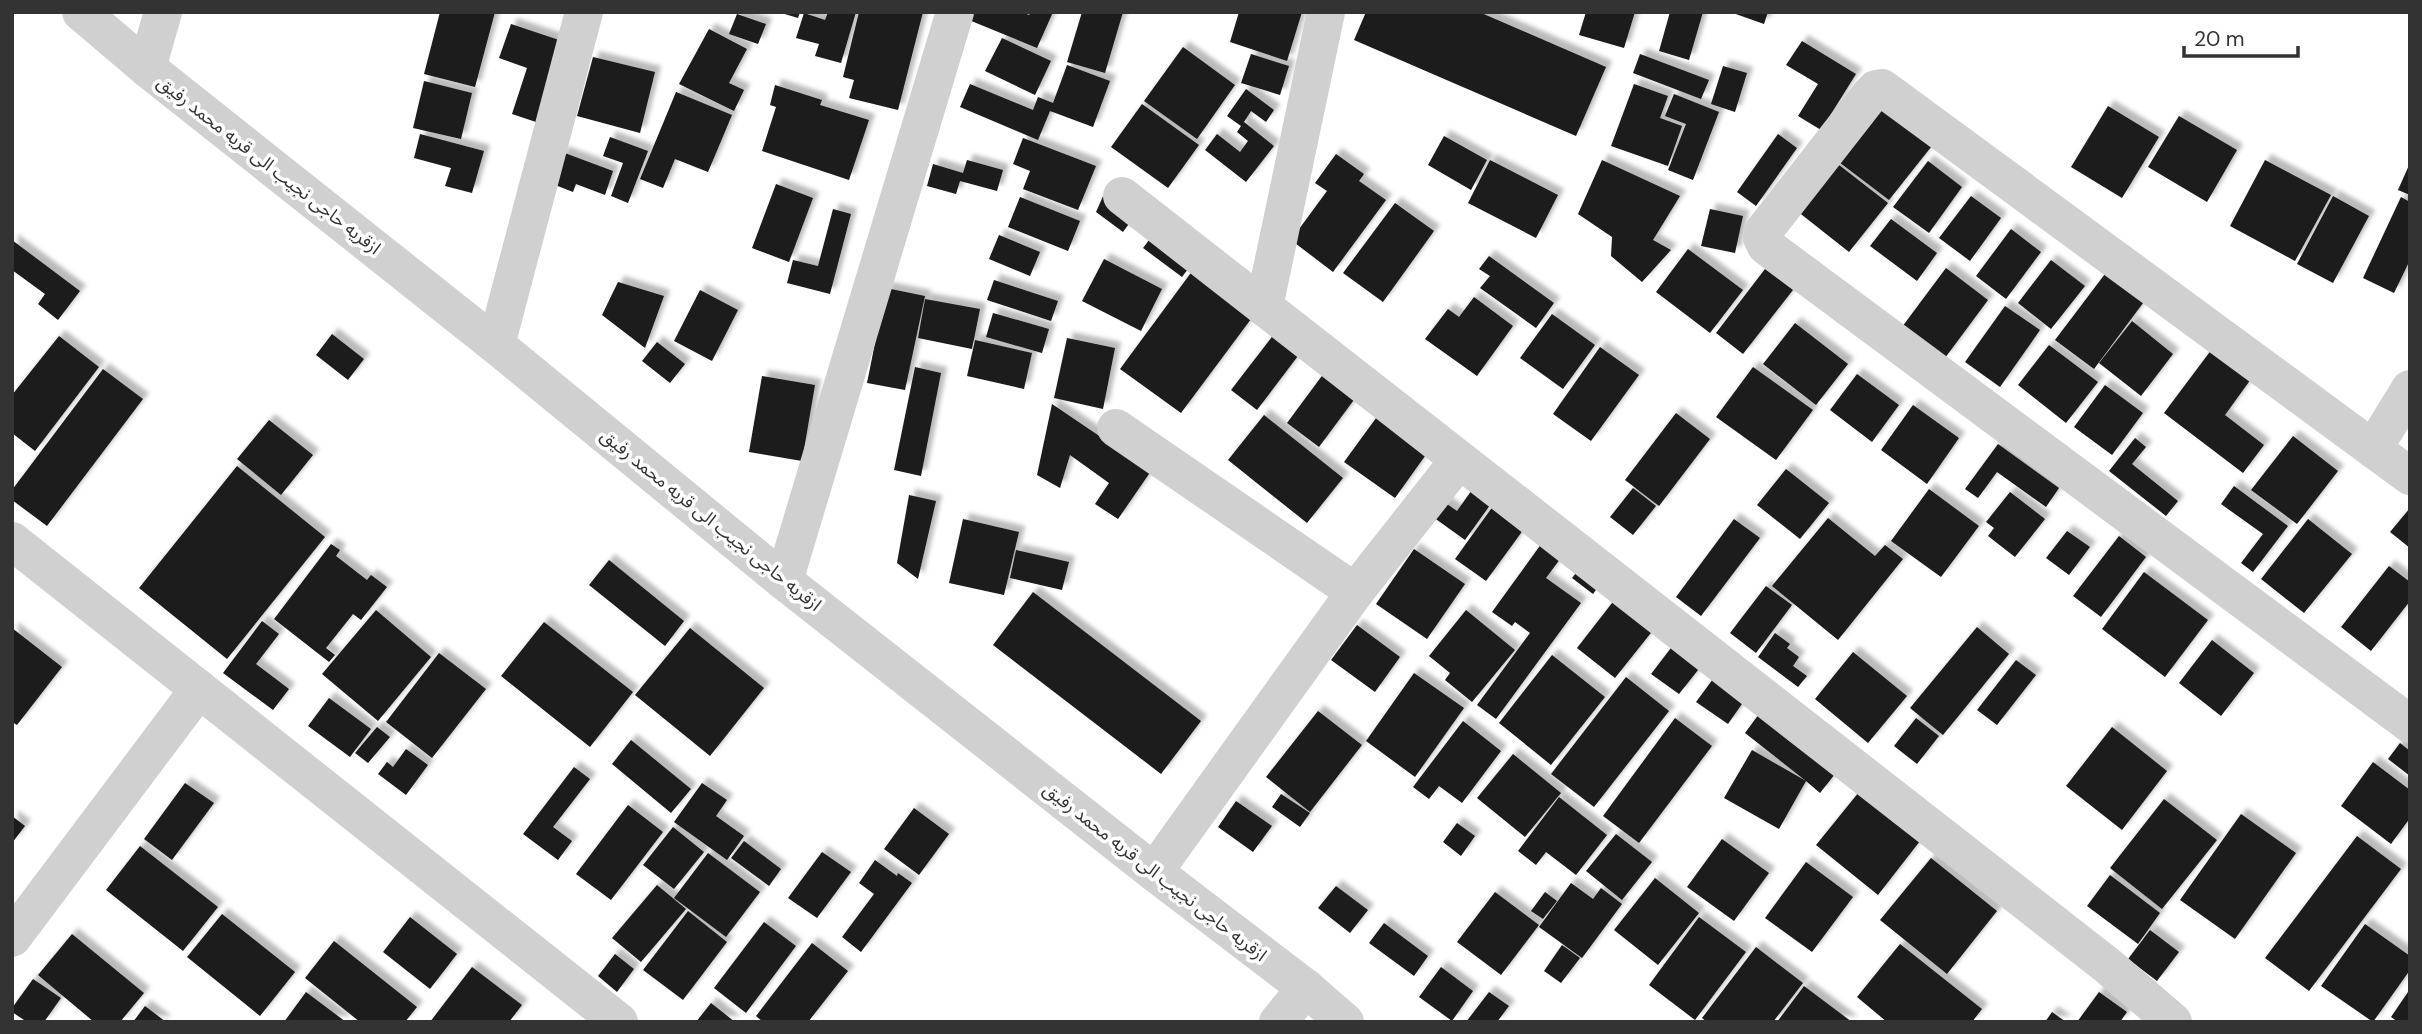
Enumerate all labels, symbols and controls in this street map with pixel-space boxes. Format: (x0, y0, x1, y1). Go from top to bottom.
scale bar (2184, 14, 2298, 58)
text: 20 m (2194, 25, 2245, 53)
street label: ازقریه حاجی نجیب الی قریه محمد رفیق (152, 70, 386, 260)
street label: ازقریه حاجی نجیب الی قریه محمد رفیق (596, 423, 826, 617)
street label: ازقریه حاجی نجیب الی قریه محمد رفیق (1038, 777, 1272, 967)

